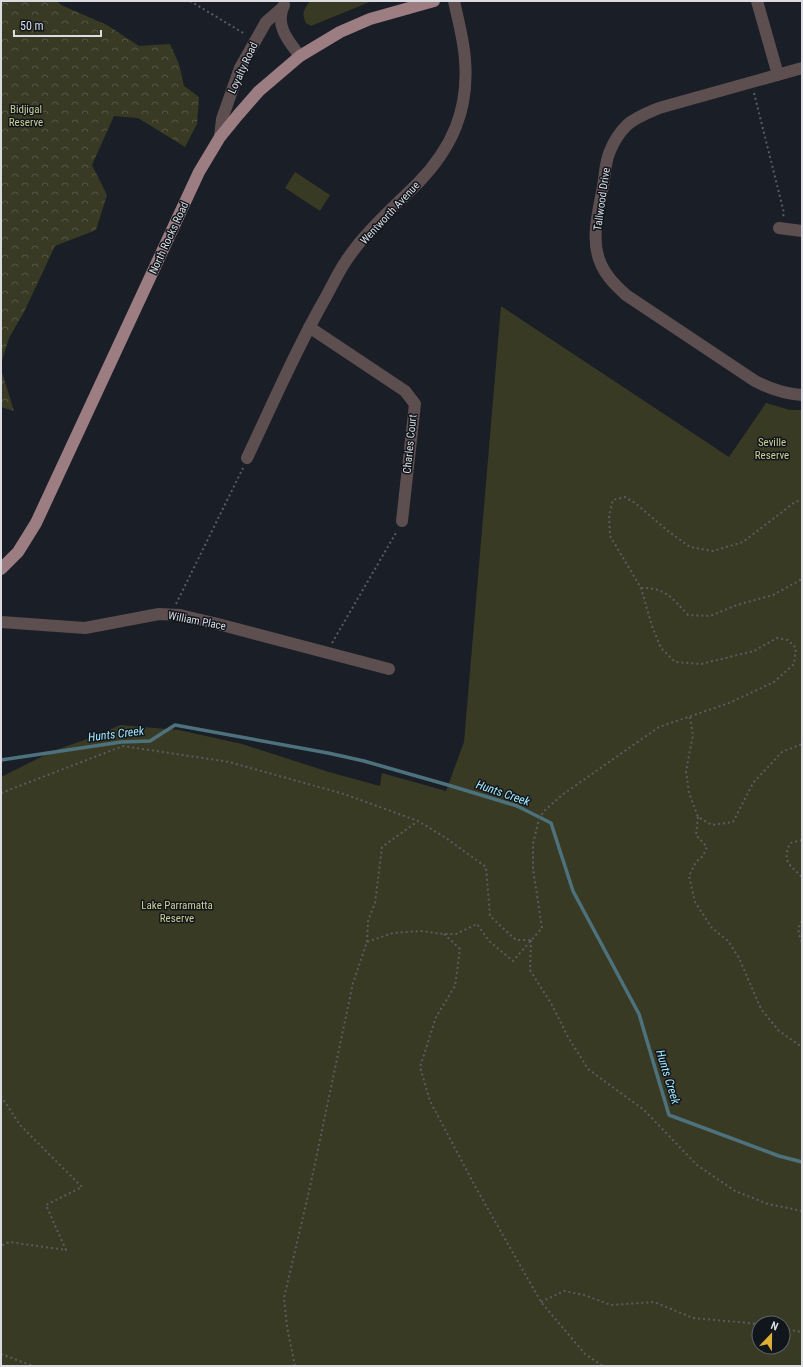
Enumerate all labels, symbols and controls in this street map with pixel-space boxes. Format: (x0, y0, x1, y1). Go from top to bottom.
scale bar (14, 12, 101, 38)
text: 50 m (20, 19, 44, 33)
street label: Loyalty Road (225, 40, 261, 96)
park label: Bidjigal Reserve (9, 103, 43, 129)
street label: Tallwood Drive (591, 167, 613, 231)
street label: Wentworth Avenue (358, 179, 422, 247)
street label: North Rocks Road (147, 200, 191, 276)
street label: Charles Court (400, 414, 420, 474)
park label: Seville Reserve (755, 436, 789, 462)
street label: William Place (167, 609, 227, 633)
water label: Hunts Creek (87, 724, 145, 744)
water label: Hunts Creek (474, 777, 533, 809)
park label: Lake Parramatta Reserve (141, 899, 213, 925)
water label: Hunts Creek (653, 1048, 683, 1107)
north arrow (751, 1315, 791, 1355)
text: N (769, 1319, 780, 1334)

